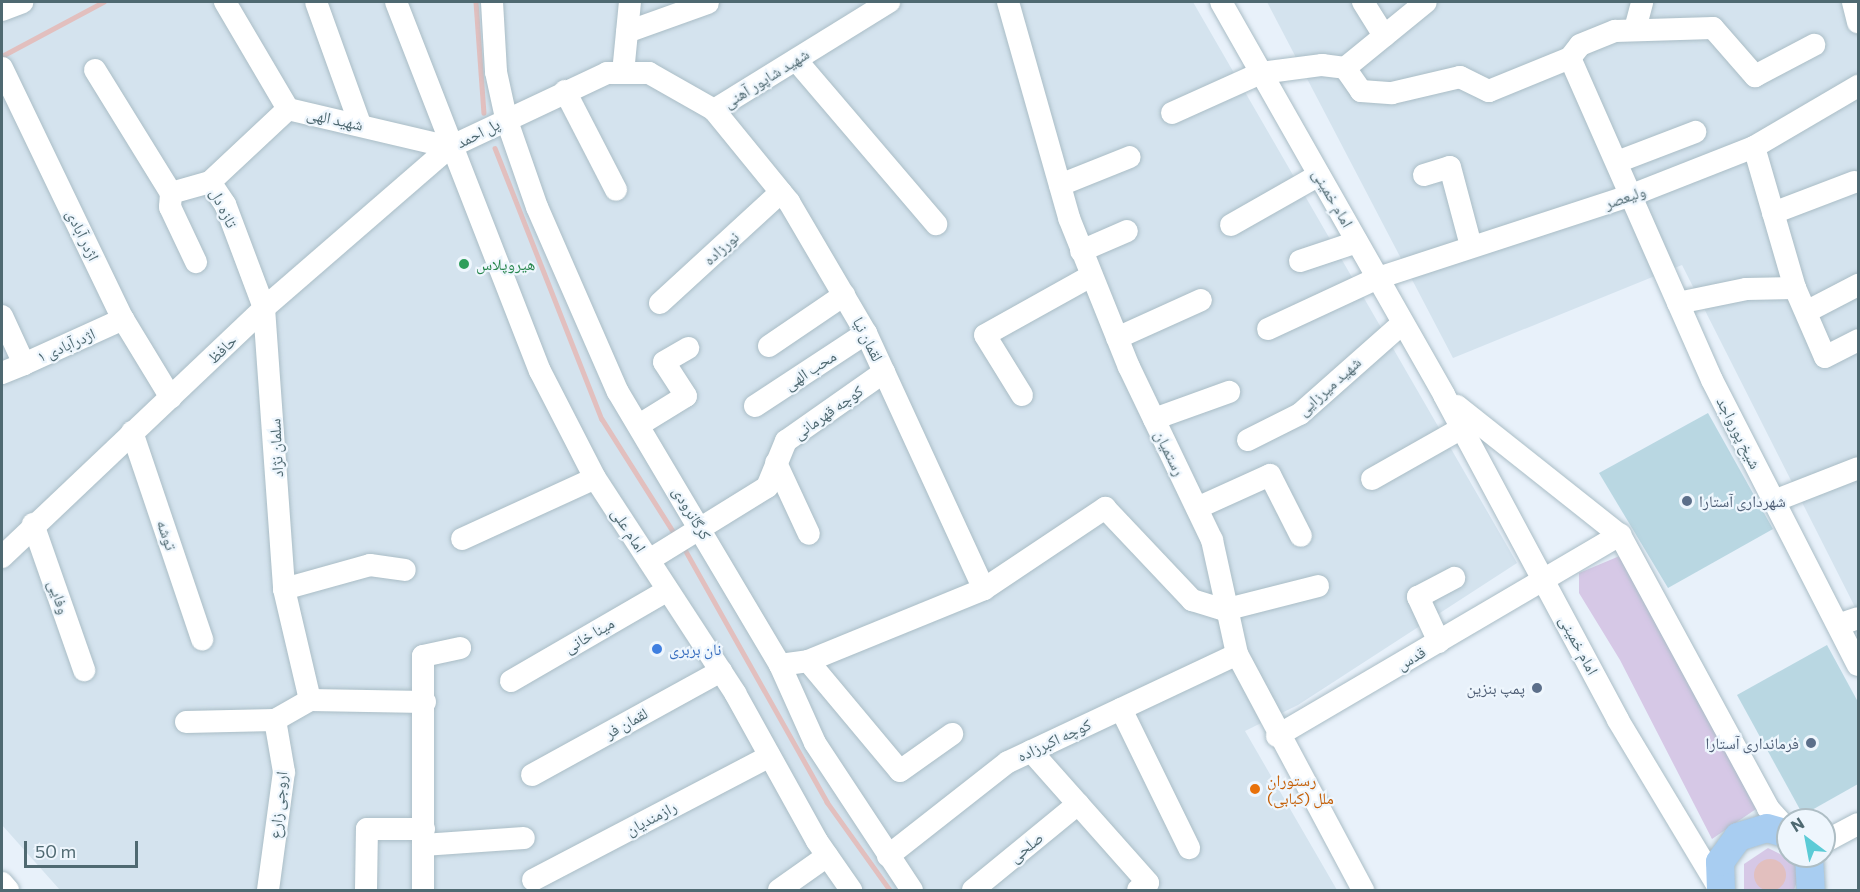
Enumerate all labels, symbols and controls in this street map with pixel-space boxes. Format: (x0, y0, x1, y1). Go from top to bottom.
street label: شهید شاپور آهنی (720, 44, 812, 112)
street label: شهید الهی (305, 104, 365, 134)
street label: پل احمد (453, 114, 503, 152)
street label: امام خمینی (1309, 165, 1357, 231)
street label: ولیعصر (1602, 181, 1648, 213)
street label: تازه دل (206, 185, 242, 231)
street label: اژدر آبادی (62, 206, 104, 264)
street label: نورزاده (699, 227, 743, 269)
place label: هیروپلاس (476, 254, 535, 274)
marker: هیروپلاس (457, 257, 471, 271)
street label: لقمان نیا (849, 314, 887, 364)
street label: اژدرآبادی ۱ (34, 324, 98, 366)
street label: حافظ (203, 331, 241, 367)
street label: محب الهی (780, 346, 840, 394)
street label: شهید میرزایی (1293, 352, 1365, 420)
street label: کوچه قهرمانی (789, 381, 867, 443)
street label: شیخ پورواجد (1713, 394, 1765, 472)
street label: سلمان نژاد (265, 418, 287, 478)
street label: رستمیان (1151, 427, 1189, 479)
street label: کرگانرودی (669, 483, 715, 543)
place label: شهرداری آستارا (1699, 491, 1786, 511)
marker: شهرداری آستارا (1680, 494, 1694, 508)
street label: امام علی (608, 504, 650, 556)
street label: توشه (153, 517, 181, 553)
street label: وفایی (44, 577, 74, 617)
street label: امام خمینی (1555, 612, 1603, 678)
street label: مینا خانی (561, 613, 617, 657)
place label: نان بربری (669, 639, 722, 659)
marker: نان بربری (650, 642, 664, 656)
street label: قدس (1393, 642, 1429, 674)
place label: پمپ بنزین (1466, 678, 1525, 698)
marker: پمپ بنزین (1530, 681, 1544, 695)
street label: لقمان فر (601, 703, 651, 743)
street label: کوچه اکبرزاده (1014, 715, 1094, 765)
place label: فرمانداری آستارا (1705, 733, 1799, 753)
marker: فرمانداری آستارا (1804, 736, 1818, 750)
street label: اروجی زارع (265, 770, 291, 840)
place label: رستوران ملل (کبابی) (1267, 770, 1334, 808)
marker: رستوران ملل (کبابی) (1248, 782, 1262, 796)
street label: رازمندیان (622, 797, 680, 839)
north arrow (1776, 808, 1836, 868)
text: N (1787, 813, 1807, 835)
street label: صلحی (1005, 828, 1047, 866)
scale bar (27, 829, 141, 867)
text: 50 m (35, 840, 76, 862)

